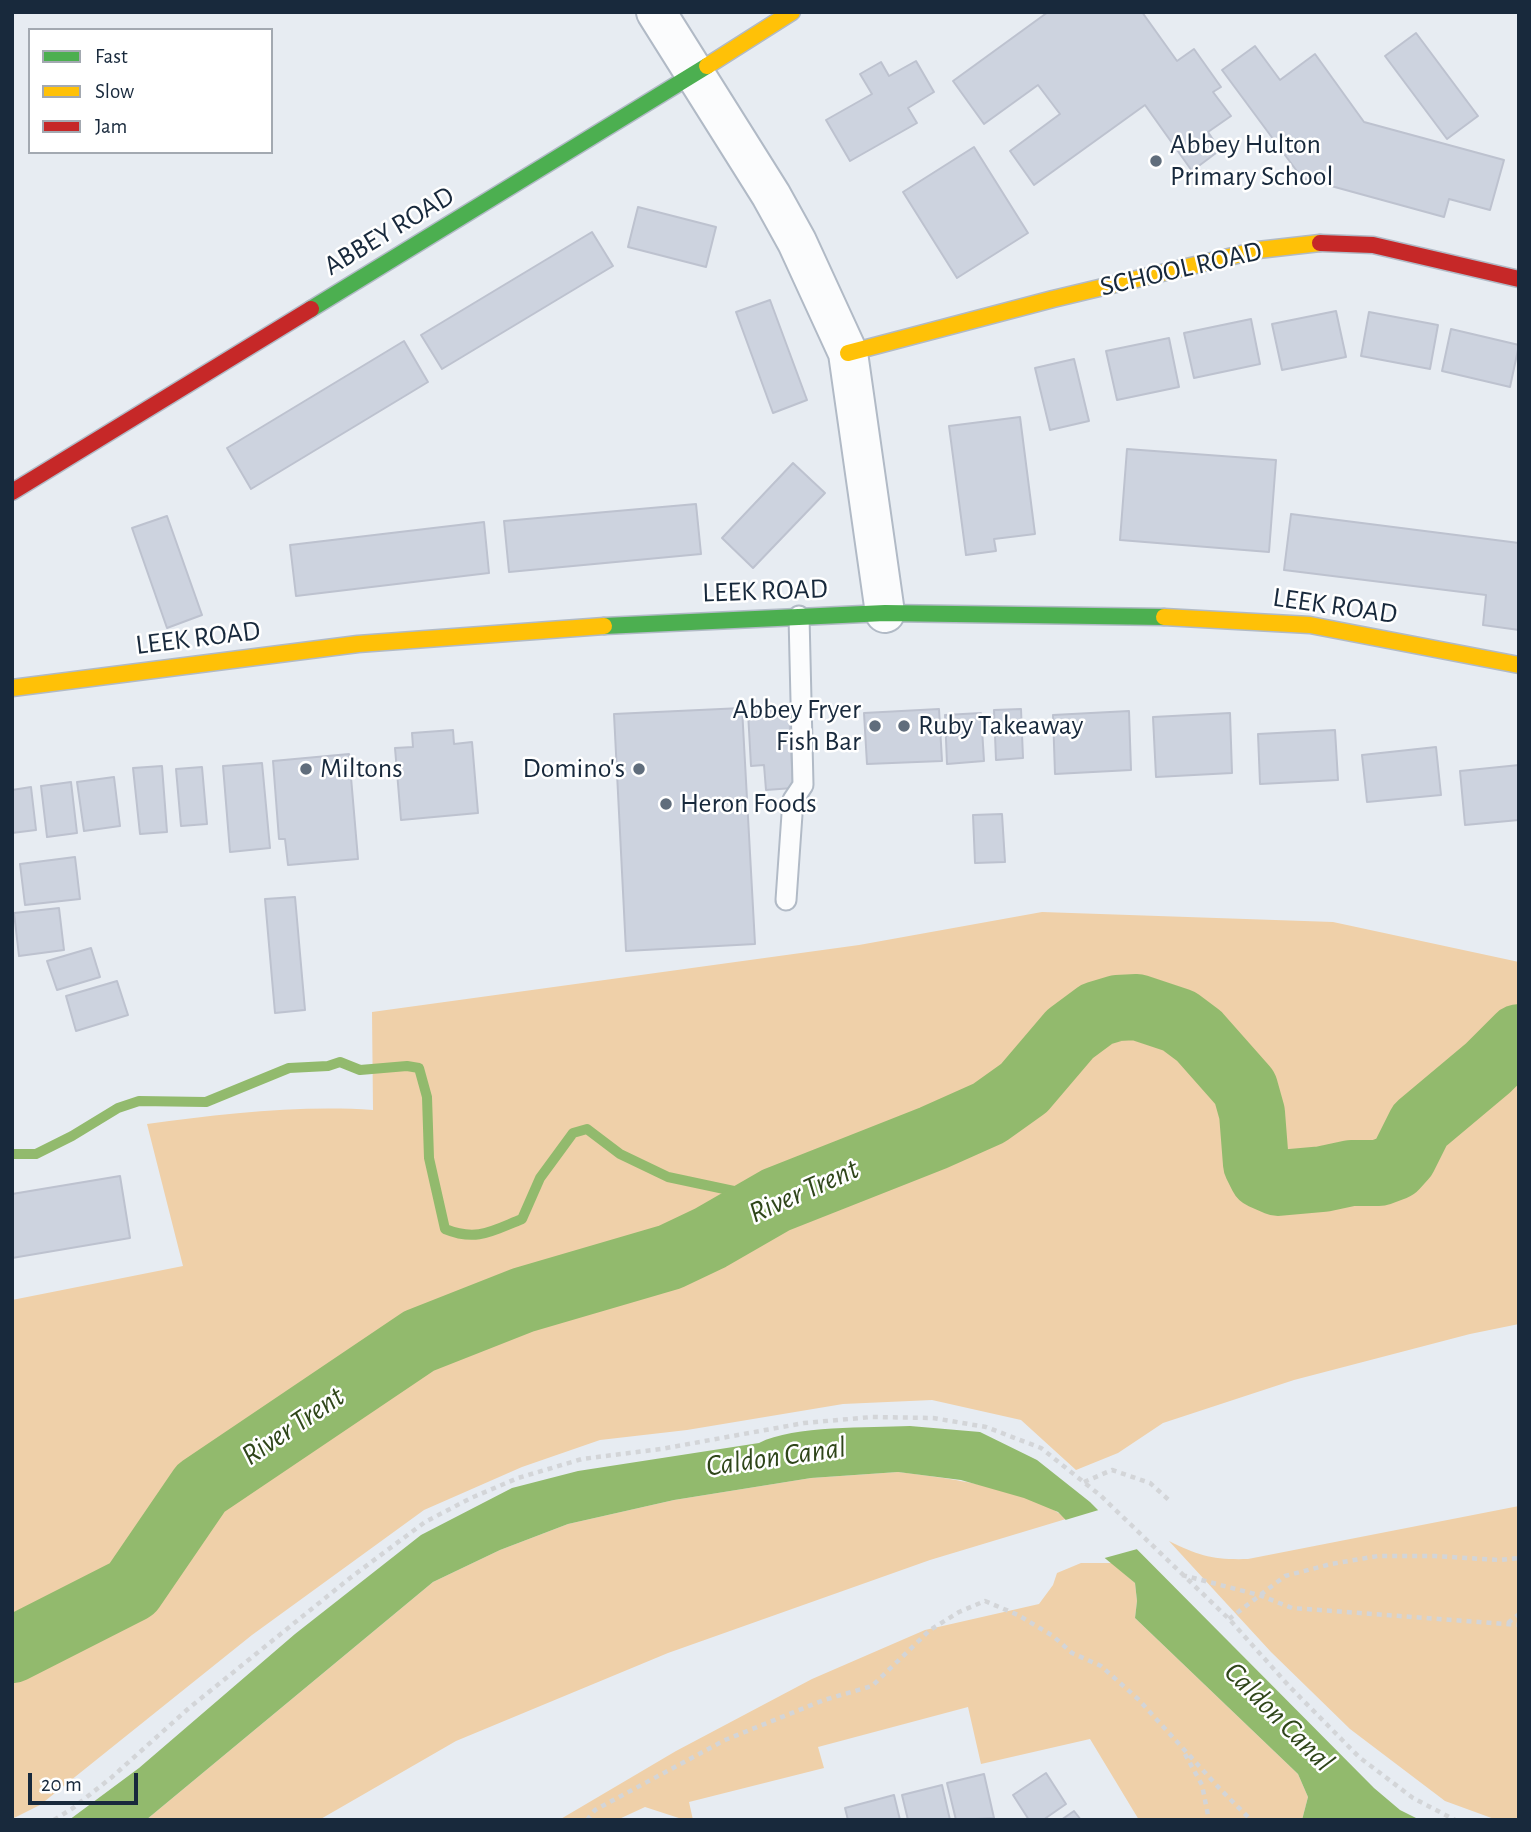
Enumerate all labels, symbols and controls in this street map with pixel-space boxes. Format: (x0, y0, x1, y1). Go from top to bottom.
legend (28, 28, 273, 154)
text: Fast (95, 46, 128, 67)
text: Slow (95, 81, 134, 102)
text: Jam (95, 116, 127, 137)
place label: Abbey Hulton Primary School (1170, 128, 1333, 194)
marker: Abbey Hulton Primary School (1148, 153, 1164, 169)
street label: ABBEY ROAD (318, 179, 460, 283)
street label: SCHOOL ROAD (1097, 234, 1265, 304)
street label: LEEK ROAD (702, 572, 828, 610)
street label: LEEK ROAD (1271, 581, 1399, 631)
street label: LEEK ROAD (134, 614, 262, 662)
place label: Abbey Fryer Fish Bar (733, 693, 861, 759)
place label: Ruby Takeaway (918, 709, 1083, 743)
marker: Abbey Fryer Fish Bar (867, 718, 883, 734)
marker: Ruby Takeaway (896, 718, 912, 734)
place label: Miltons (320, 752, 403, 786)
place label: Domino's (523, 752, 625, 786)
marker: Miltons (298, 761, 314, 777)
marker: Domino's (631, 761, 647, 777)
place label: Heron Foods (680, 787, 817, 821)
marker: Heron Foods (658, 796, 674, 812)
water label: River Trent (743, 1151, 865, 1231)
water label: River Trent (235, 1378, 351, 1474)
water label: Caldon Canal (704, 1429, 848, 1485)
water label: Caldon Canal (1216, 1654, 1342, 1780)
scale bar (32, 1758, 142, 1802)
text: 20 m (41, 1774, 82, 1795)

